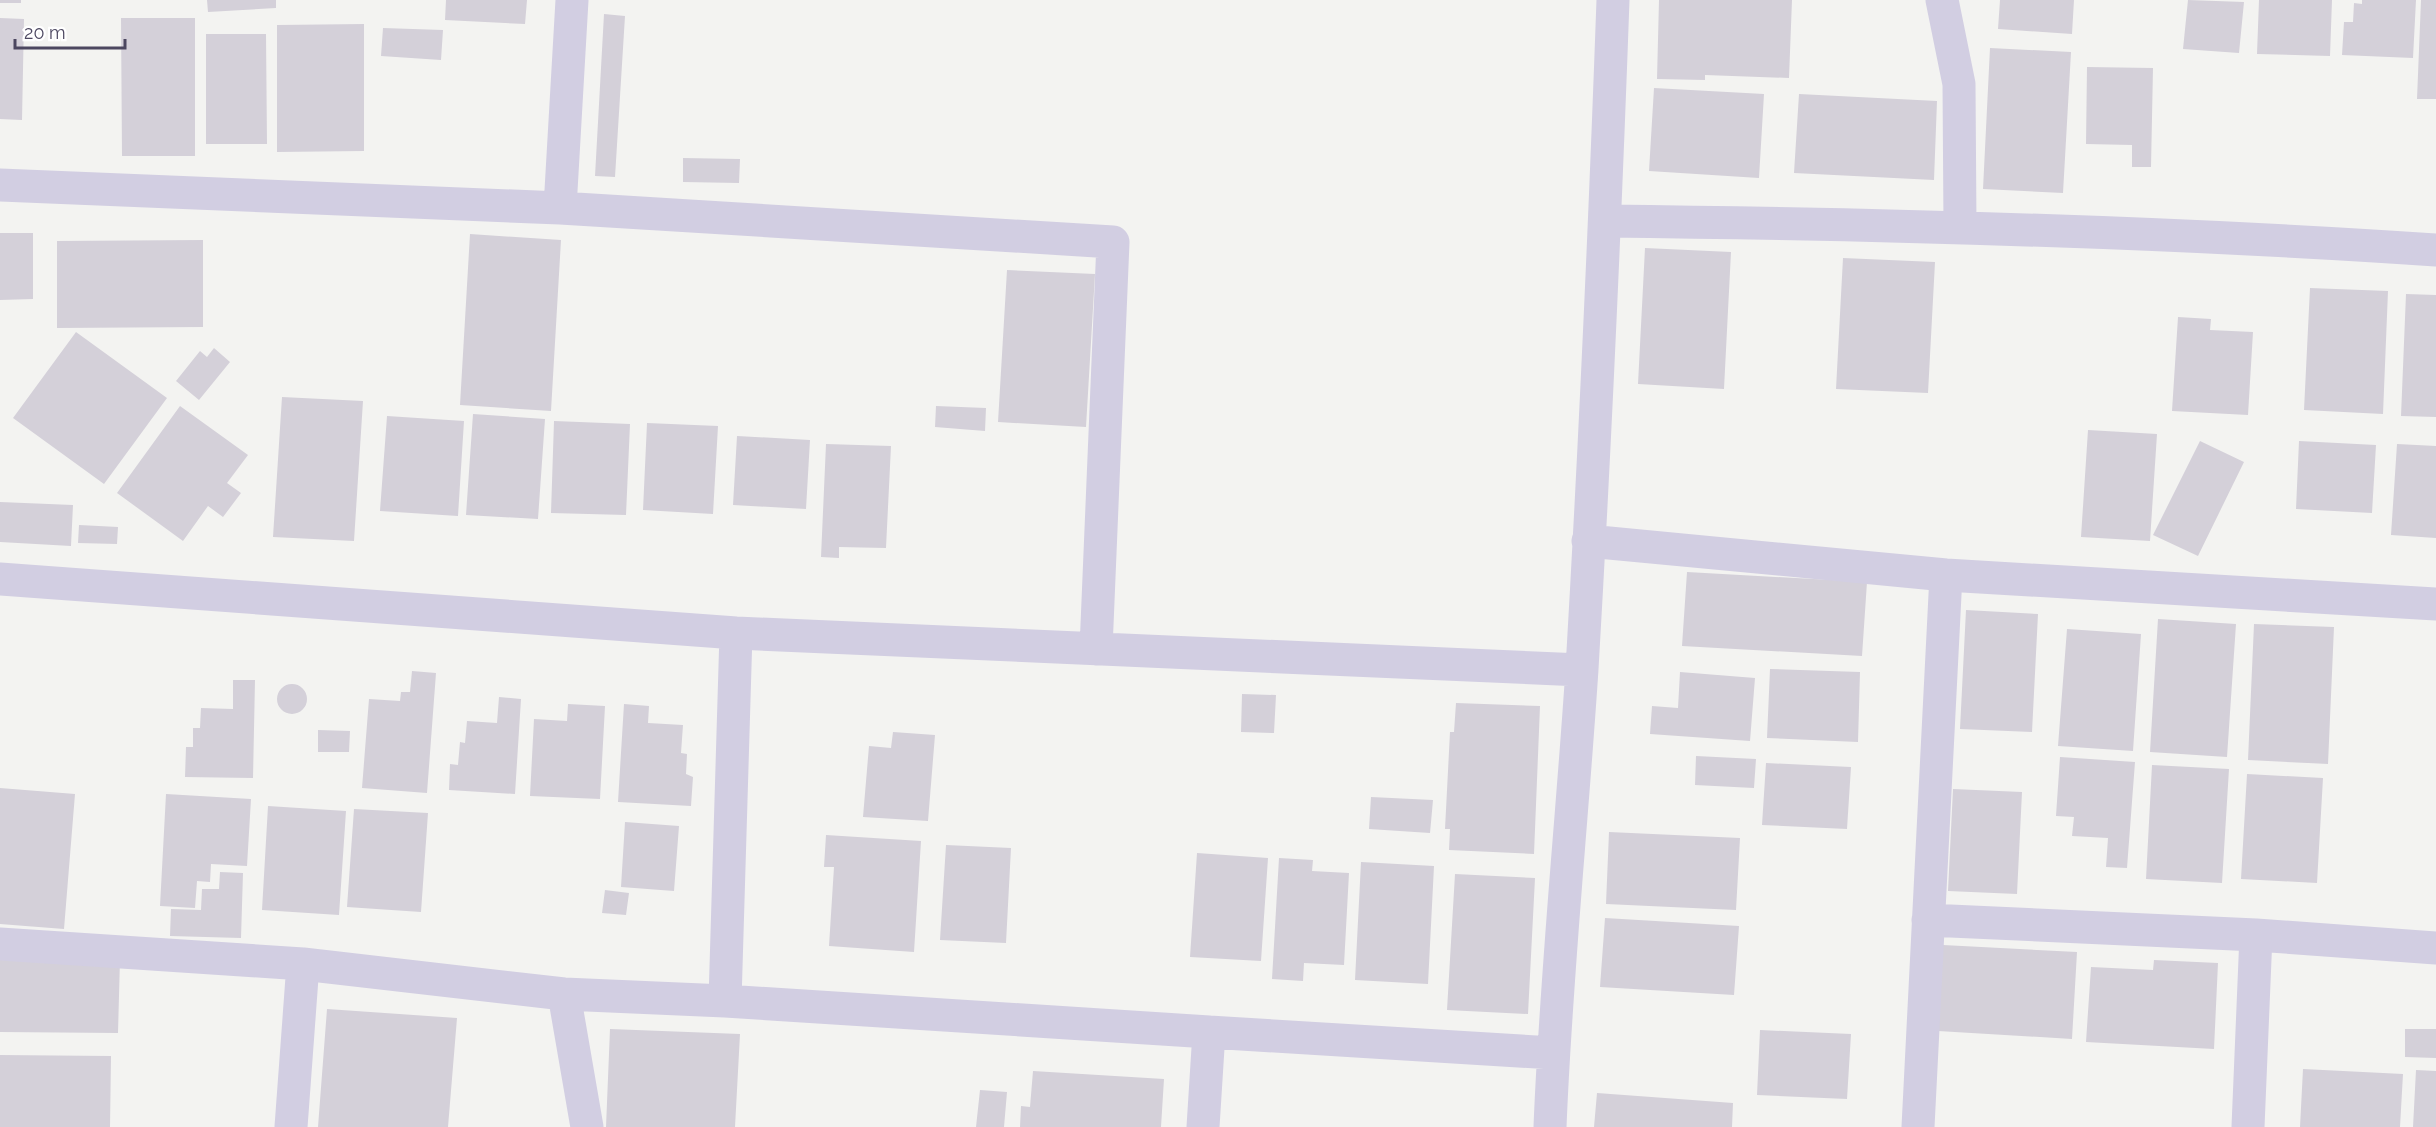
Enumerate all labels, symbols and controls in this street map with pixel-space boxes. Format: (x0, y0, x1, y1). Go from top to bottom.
scale bar (15, 12, 124, 50)
text: 20 m (24, 22, 66, 43)

